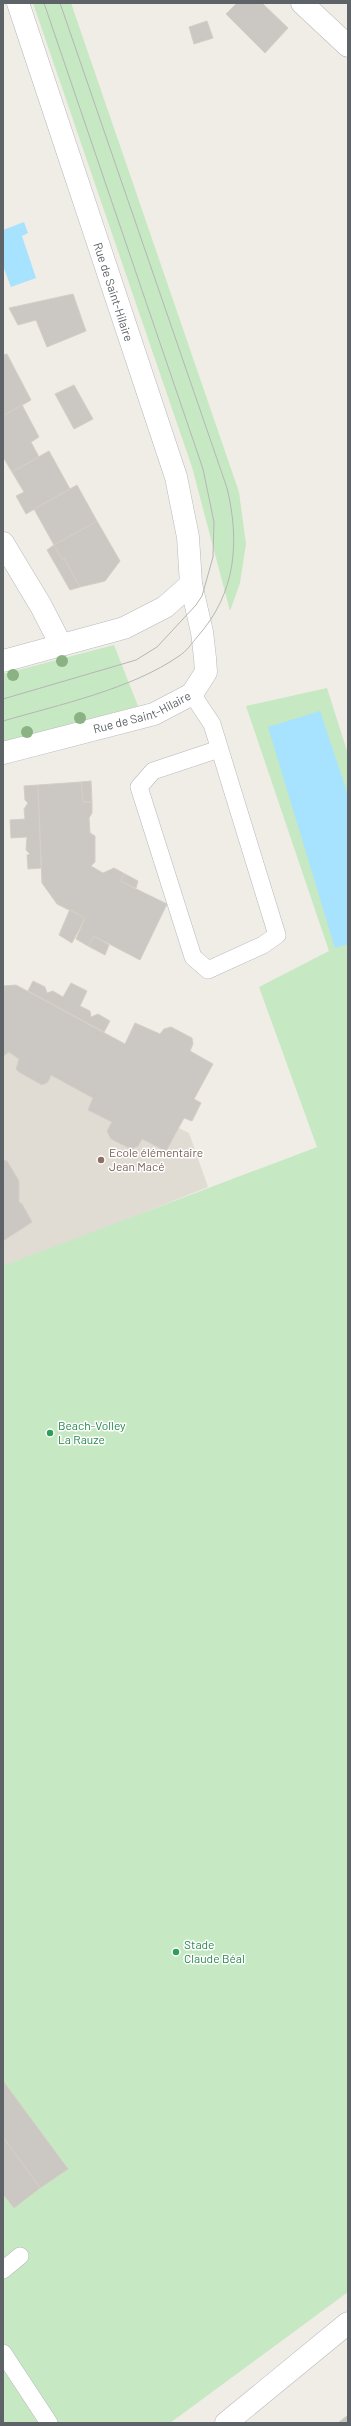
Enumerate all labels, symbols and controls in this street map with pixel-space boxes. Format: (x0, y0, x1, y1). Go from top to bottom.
street label: Rue de Saint-Hilaire (91, 241, 137, 343)
street label: Rue de Saint-Hilaire (91, 688, 193, 735)
place label: Ecole élémentaire Jean Macé (109, 1145, 203, 1173)
marker: Ecole élémentaire Jean Macé (96, 1155, 106, 1165)
place label: Beach-Volley La Rauze (58, 1418, 126, 1446)
marker: Beach-Volley La Rauze (45, 1428, 55, 1438)
place label: Stade Claude Béal (184, 1937, 245, 1965)
marker: Stade Claude Béal (171, 1947, 181, 1957)

